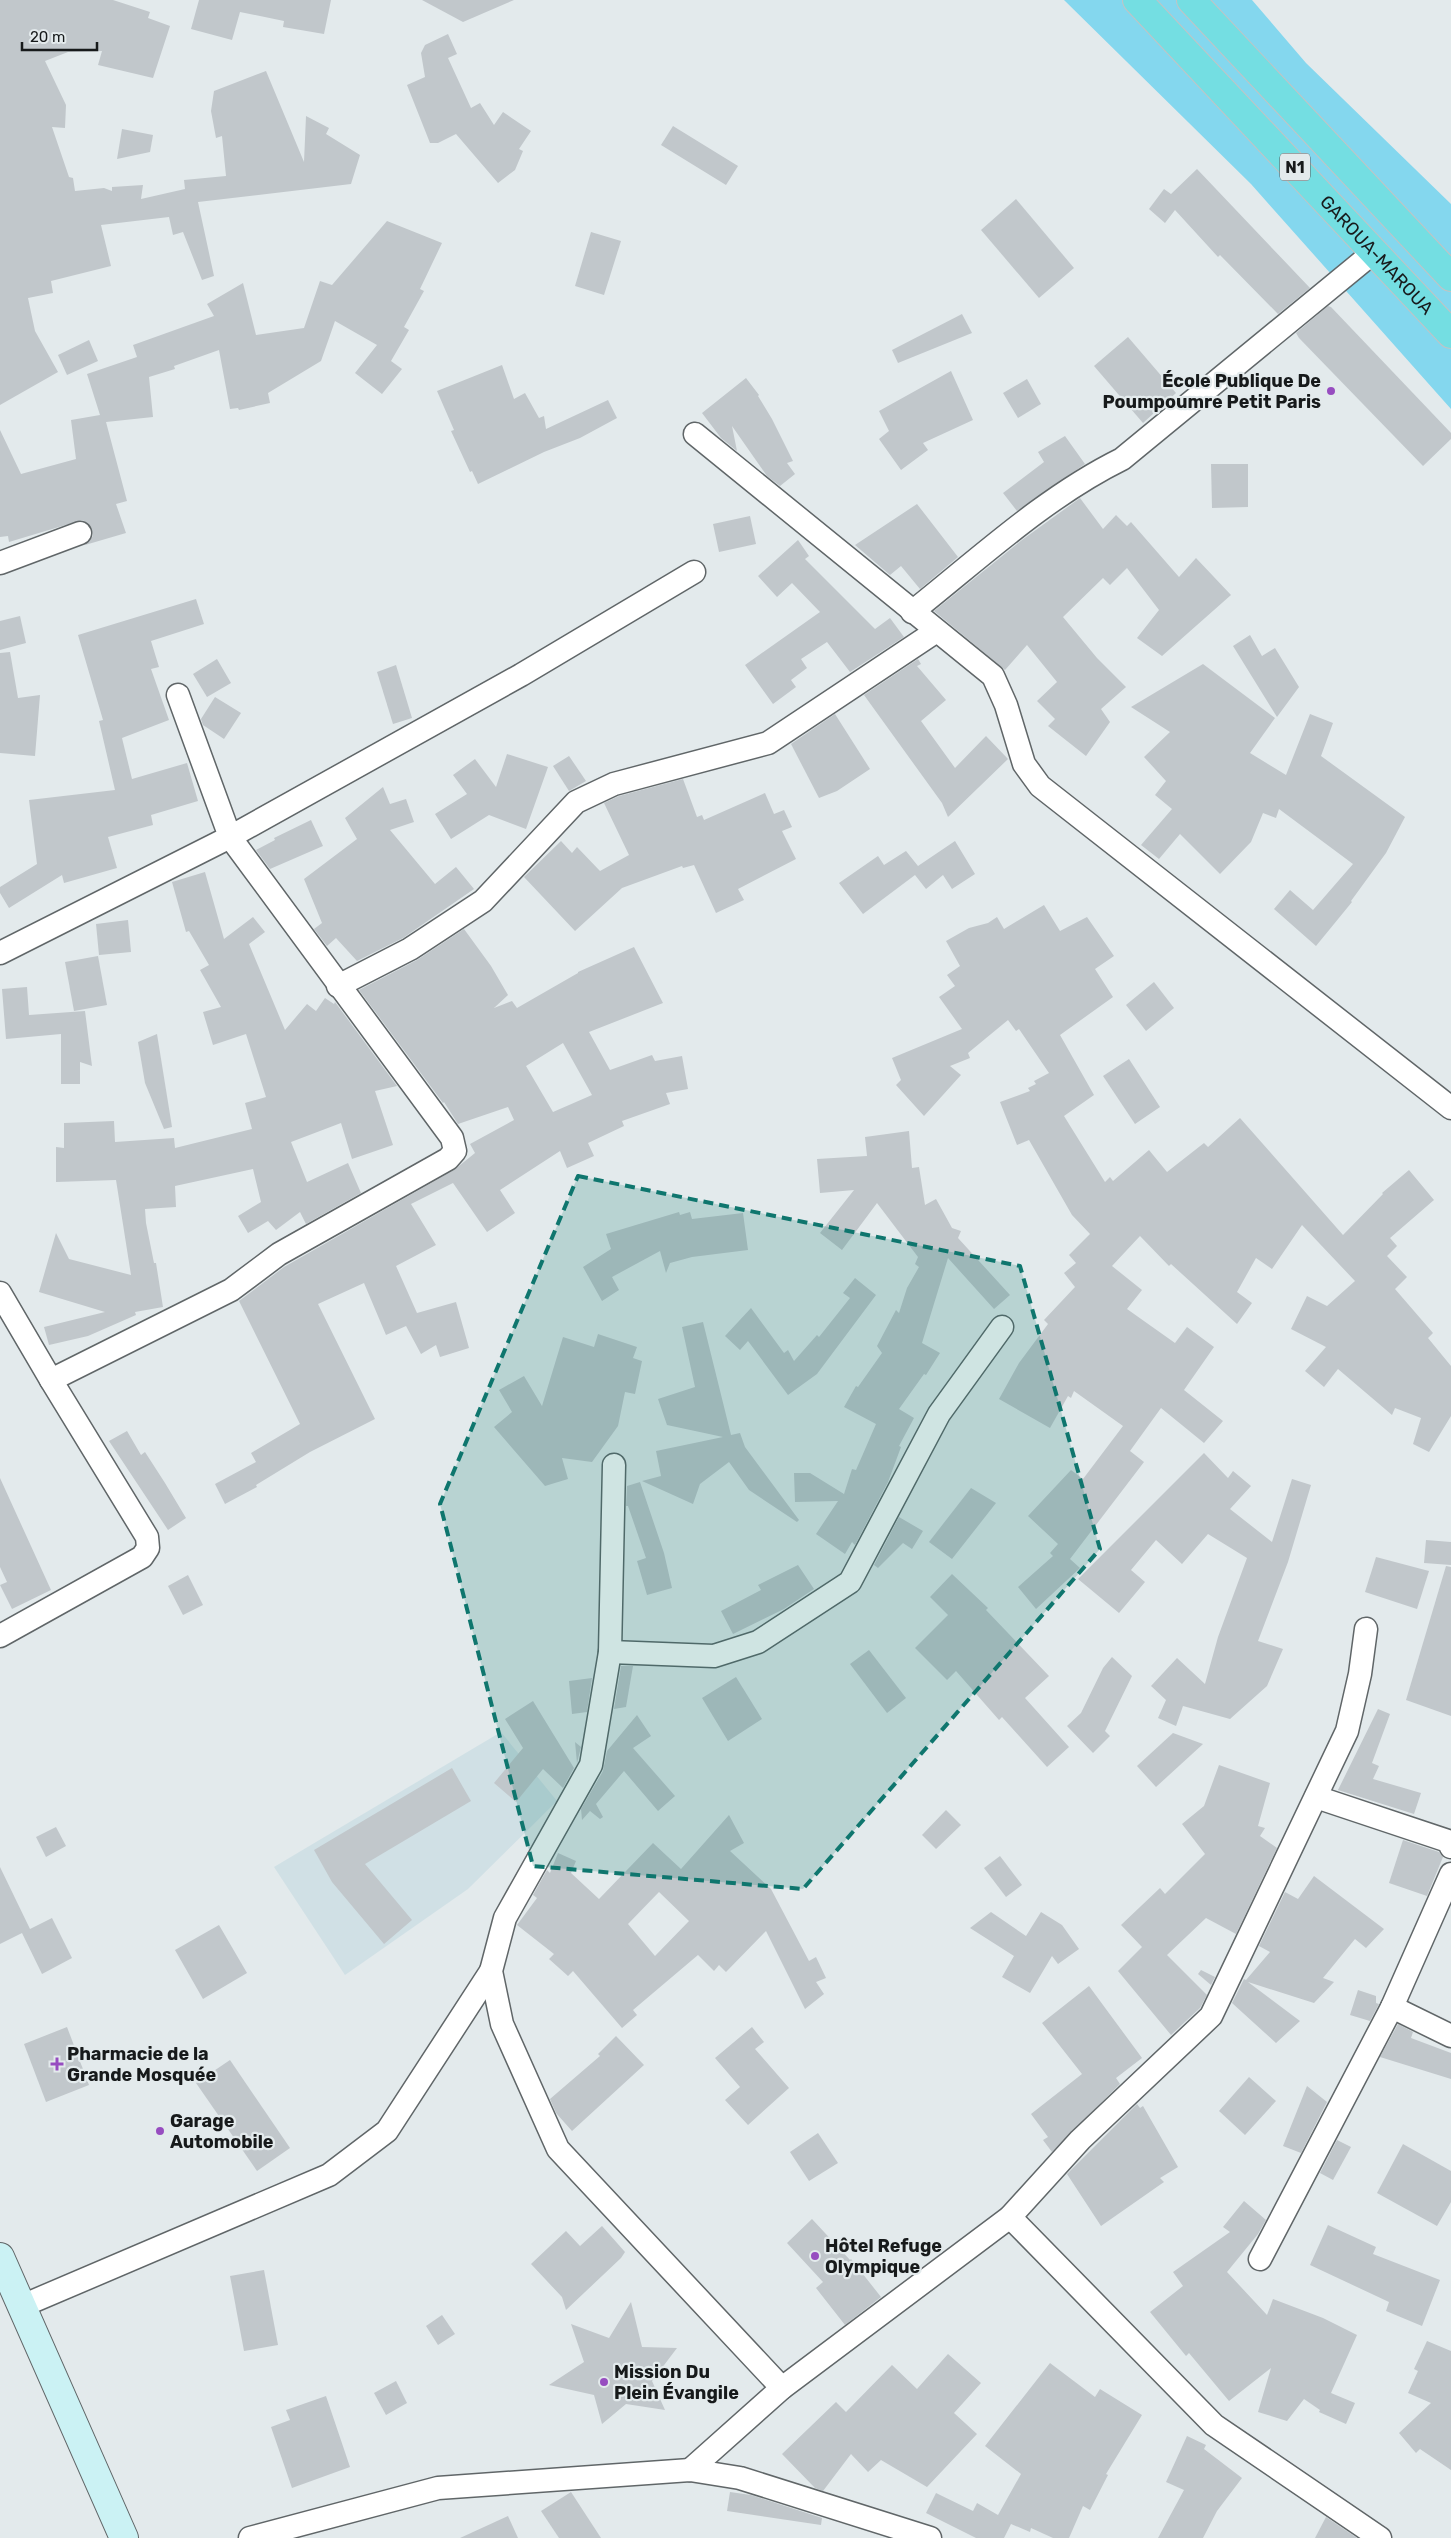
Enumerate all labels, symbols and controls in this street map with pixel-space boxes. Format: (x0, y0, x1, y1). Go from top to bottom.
scale bar (22, 20, 98, 52)
text: 20 m (30, 28, 65, 46)
road number: N1 (1280, 154, 1310, 180)
street label: GAROUA-MAROUA (1315, 191, 1438, 319)
place label: École Publique De Poumpoumre Petit Paris (1103, 370, 1321, 413)
marker: École Publique De Poumpoumre Petit Paris (1325, 385, 1337, 397)
place label: Pharmacie de la Grande Mosquée (67, 2043, 216, 2086)
marker: Pharmacie de la Grande Mosquée (51, 2058, 63, 2070)
place label: Garage Automobile (170, 2110, 274, 2153)
marker: Garage Automobile (154, 2125, 166, 2137)
place label: Hôtel Refuge Olympique (825, 2235, 942, 2278)
marker: Hôtel Refuge Olympique (809, 2250, 821, 2262)
place label: Mission Du Plein Évangile (614, 2361, 739, 2404)
marker: Mission Du Plein Évangile (598, 2376, 610, 2388)

